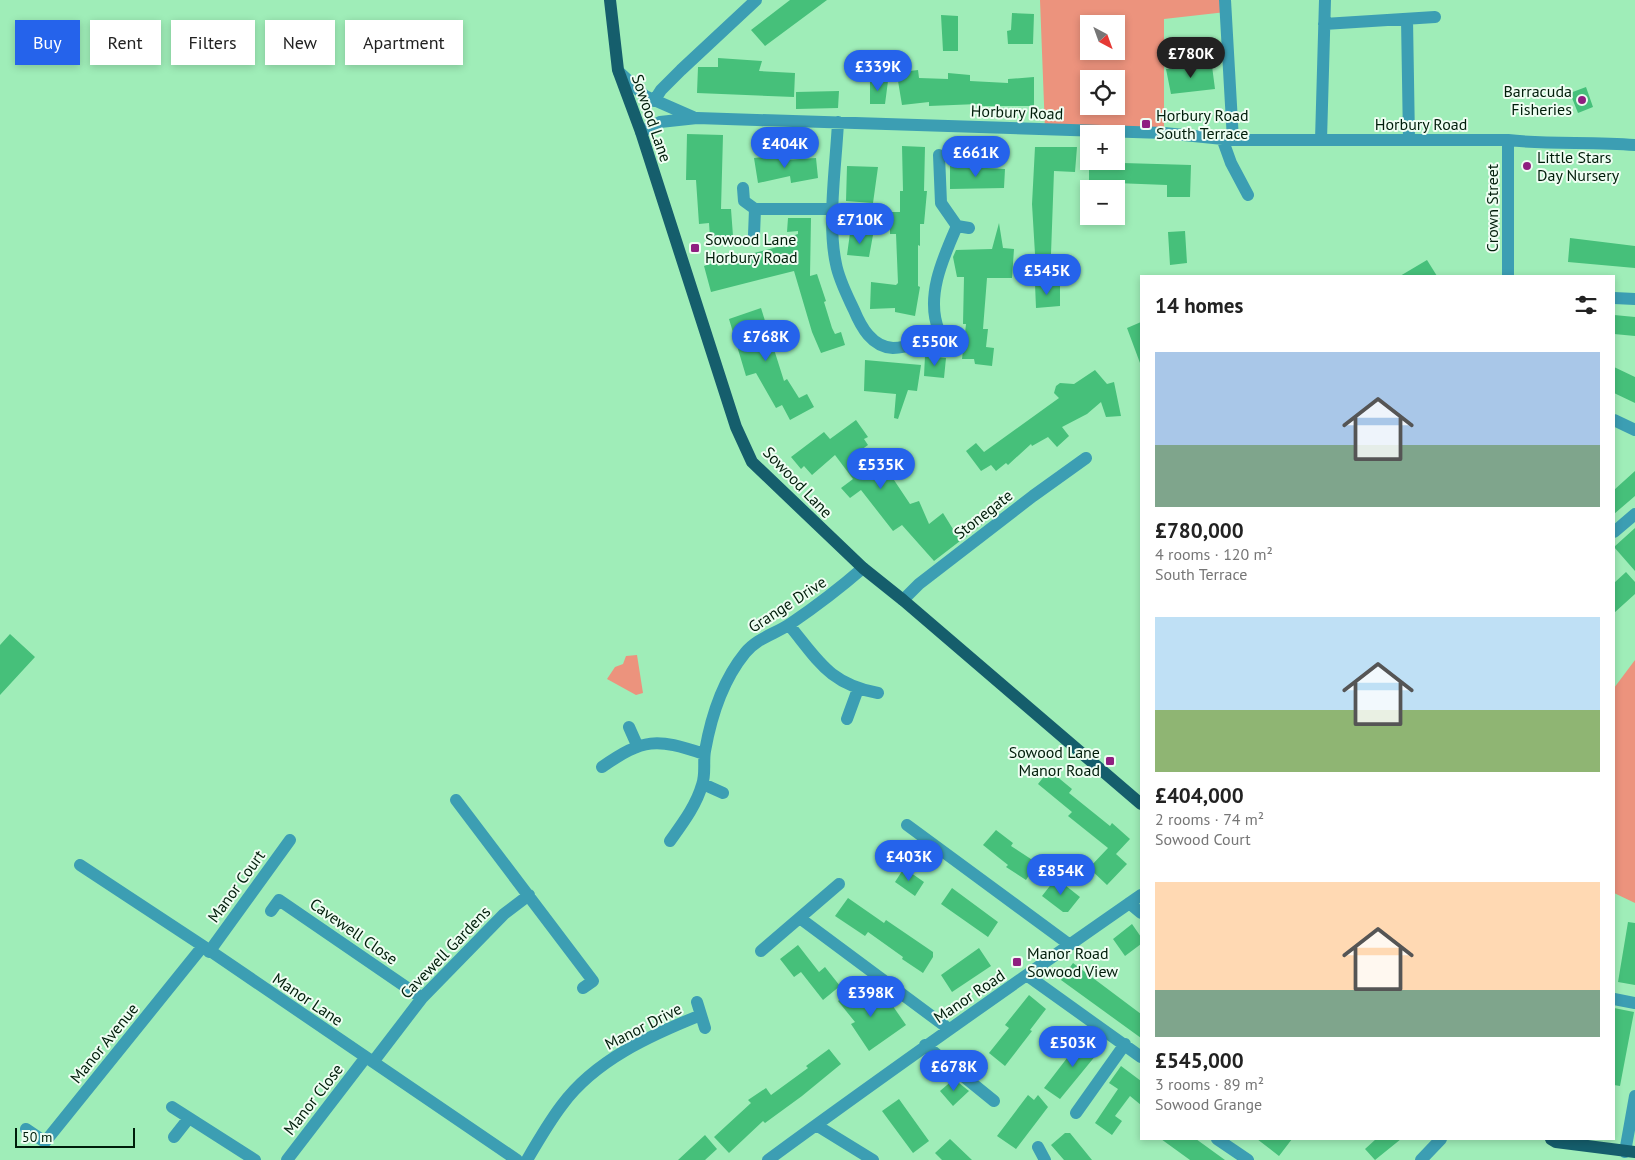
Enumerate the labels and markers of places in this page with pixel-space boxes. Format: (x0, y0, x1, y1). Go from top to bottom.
pin: £780K (1156, 36, 1226, 79)
pin: £339K (843, 49, 913, 92)
place label: Barracuda Fisheries (1504, 81, 1572, 119)
marker: Barracuda Fisheries (1576, 94, 1588, 106)
place label: Horbury Road South Terrace (1156, 105, 1249, 143)
marker: Horbury Road South Terrace (1140, 118, 1152, 130)
pin: £404K (750, 126, 820, 169)
pin: £661K (941, 136, 1011, 178)
place label: Little Stars Day Nursery (1537, 147, 1620, 185)
marker: Little Stars Day Nursery (1521, 160, 1533, 172)
pin: £710K (825, 202, 895, 245)
place label: Sowood Lane Horbury Road (705, 229, 798, 267)
marker: Sowood Lane Horbury Road (689, 242, 701, 254)
pin: £545K (1012, 254, 1082, 296)
pin: £768K (731, 320, 801, 362)
pin: £550K (900, 324, 970, 367)
pin: £535K (846, 448, 916, 490)
place label: Sowood Lane Manor Road (1009, 742, 1100, 780)
marker: Sowood Lane Manor Road (1104, 755, 1116, 767)
pin: £403K (874, 840, 944, 882)
pin: £854K (1026, 854, 1096, 896)
place label: Manor Road Sowood View (1027, 943, 1118, 981)
marker: Manor Road Sowood View (1011, 956, 1023, 968)
pin: £398K (836, 976, 906, 1018)
pin: £503K (1038, 1026, 1108, 1068)
pin: £678K (919, 1050, 989, 1092)

